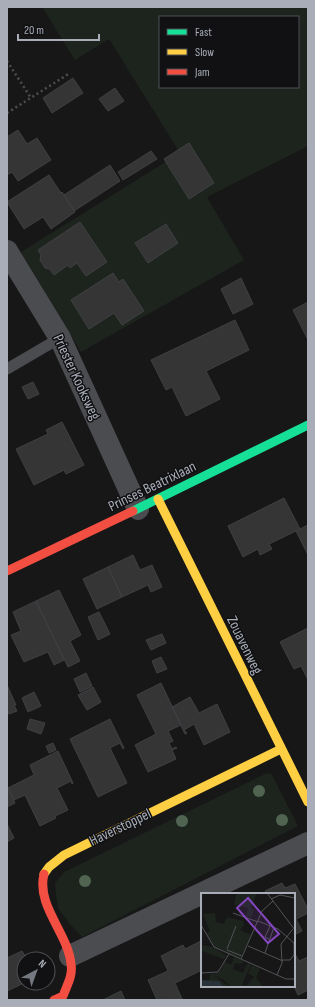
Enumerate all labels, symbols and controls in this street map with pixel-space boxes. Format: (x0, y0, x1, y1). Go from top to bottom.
scale bar (18, 16, 99, 42)
legend (159, 16, 299, 88)
text: 20 m (24, 23, 44, 38)
text: Fast (195, 25, 212, 40)
text: Slow (195, 45, 214, 60)
text: Jam (194, 65, 210, 80)
street label: Priester Kooksweg (48, 331, 105, 423)
street label: Prinses Beatrixlaan (105, 457, 199, 516)
street label: Zouavenweg (222, 613, 267, 678)
street label: Haverstoppel (86, 804, 154, 851)
inset map (201, 893, 295, 987)
north arrow (16, 951, 56, 991)
text: N (36, 957, 49, 971)

